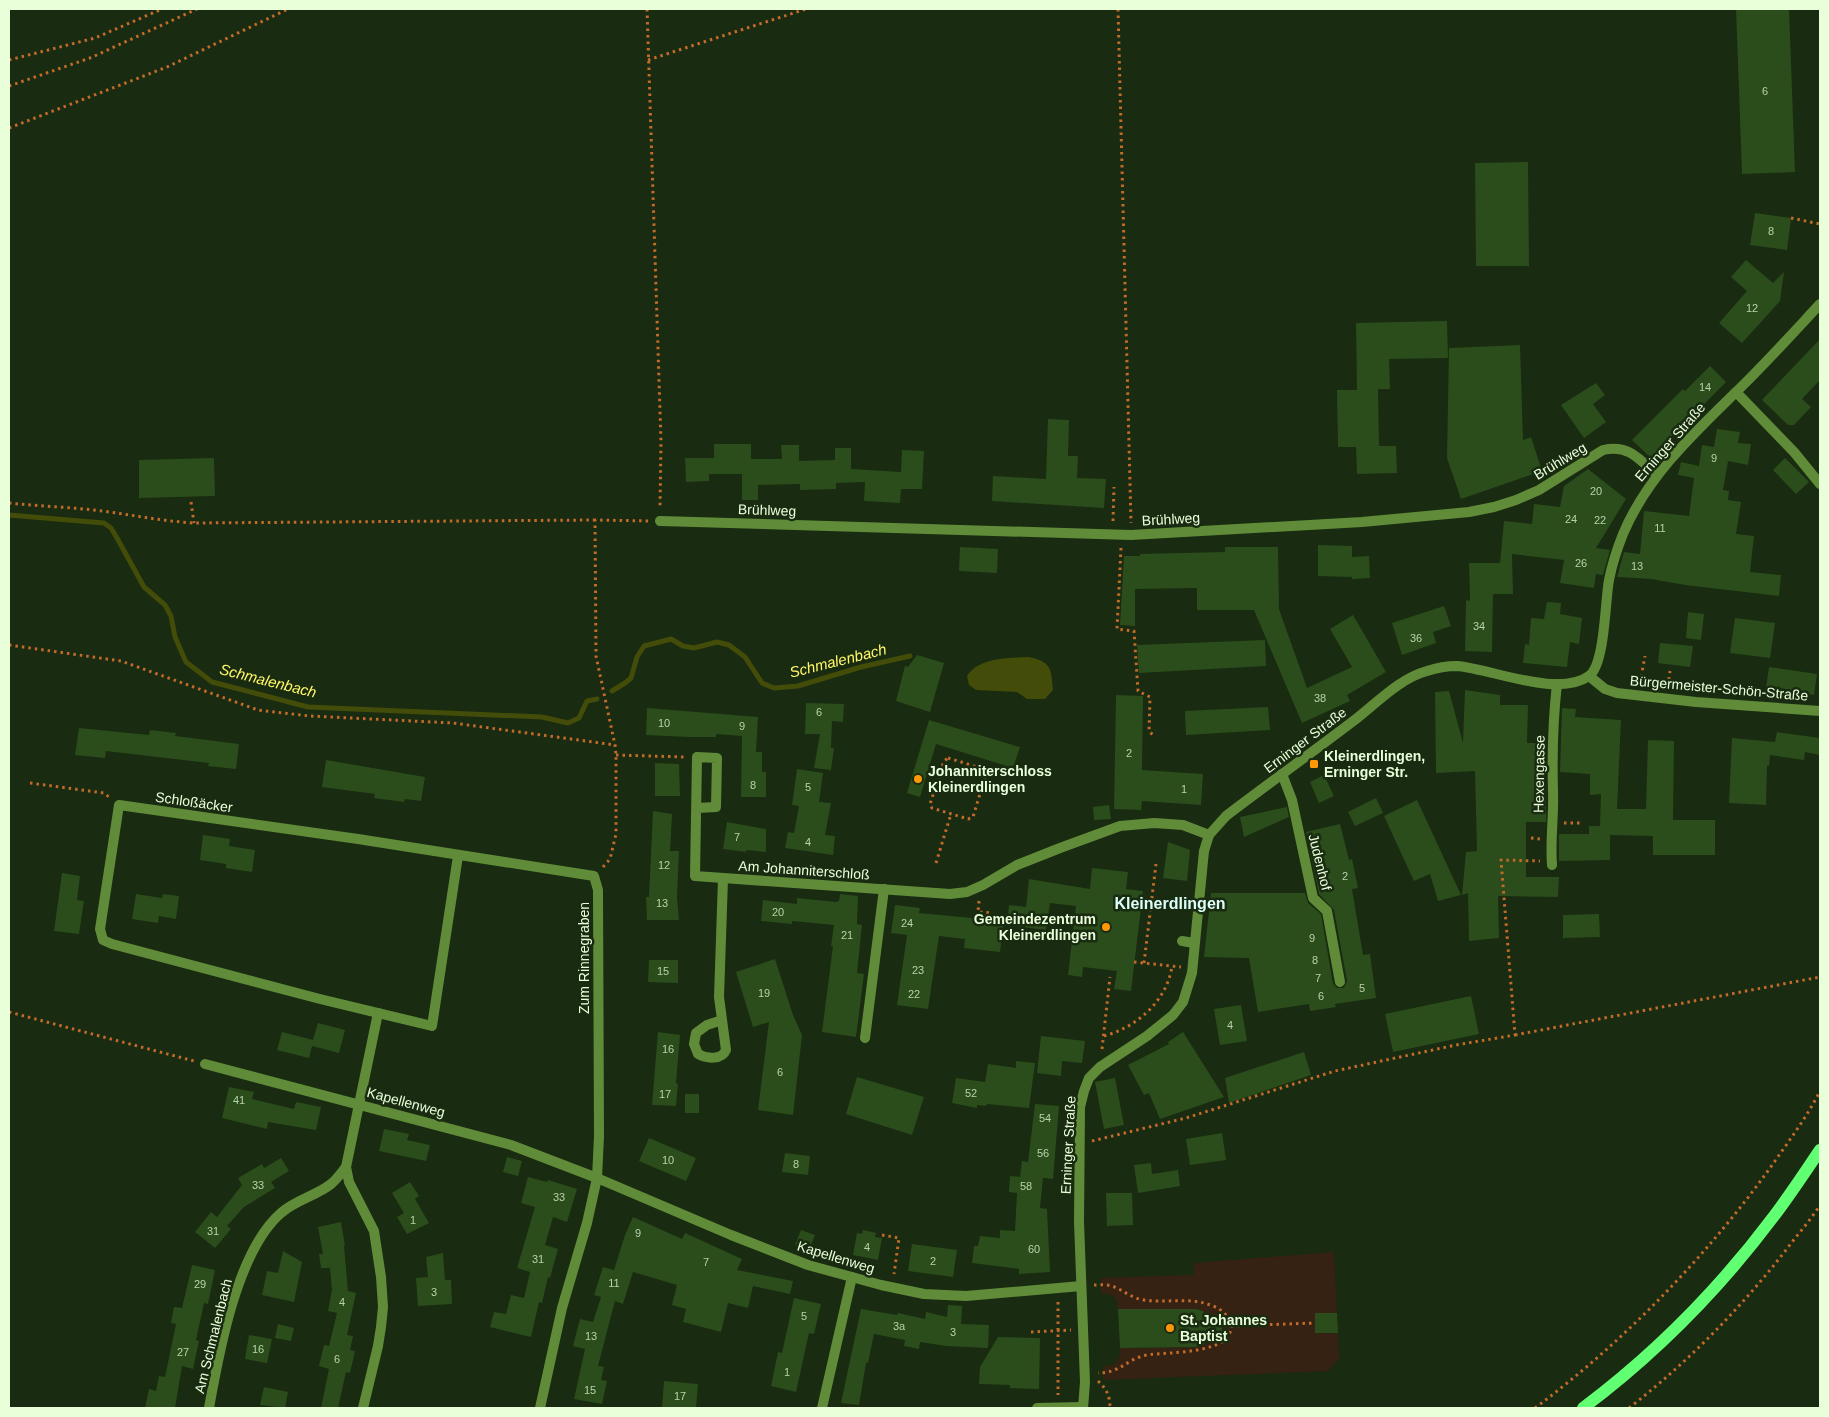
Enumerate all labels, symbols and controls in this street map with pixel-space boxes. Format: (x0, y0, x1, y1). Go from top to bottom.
house number: 6 (1762, 85, 1768, 97)
house number: 8 (1768, 225, 1774, 237)
house number: 12 (1746, 302, 1758, 314)
house number: 14 (1699, 381, 1711, 393)
street label: Erninger Straße (1632, 399, 1709, 485)
street label: Brühlweg (1531, 439, 1589, 483)
house number: 9 (1711, 452, 1717, 464)
house number: 20 (1590, 485, 1602, 497)
street label: Brühlweg (738, 501, 796, 519)
street label: Brühlweg (1141, 509, 1201, 529)
house number: 24 (1565, 513, 1577, 525)
house number: 22 (1594, 514, 1606, 526)
house number: 11 (1654, 522, 1666, 534)
house number: 26 (1575, 557, 1587, 569)
house number: 13 (1631, 560, 1643, 572)
house number: 34 (1473, 620, 1485, 632)
house number: 36 (1410, 632, 1422, 644)
water label: Schmalenbach (788, 640, 888, 681)
water label: Schmalenbach (218, 660, 318, 701)
street label: Bürgermeister-Schön-Straße (1629, 672, 1809, 704)
house number: 38 (1314, 692, 1326, 704)
street label: Erninger Straße (1261, 704, 1349, 776)
house number: 6 (816, 706, 822, 718)
house number: 10 (658, 717, 670, 729)
house number: 9 (739, 720, 745, 732)
street label: Hexengasse (1530, 735, 1548, 813)
house number: 2 (1126, 747, 1132, 759)
place label: Kleinerdlingen, Erninger Str. (1324, 748, 1425, 780)
marker: Kleinerdlingen, Erninger Str. (1308, 758, 1320, 770)
place label: Johanniterschloss Kleinerdlingen (928, 763, 1052, 795)
marker: Johanniterschloss Kleinerdlingen (912, 773, 924, 785)
house number: 8 (750, 779, 756, 791)
house number: 5 (805, 781, 811, 793)
house number: 1 (1181, 783, 1187, 795)
street label: Schloßäcker (154, 789, 234, 815)
house number: 7 (734, 831, 740, 843)
street label: Judenhof (1305, 832, 1335, 892)
house number: 4 (805, 836, 811, 848)
street label: Am Johanniterschloß (738, 857, 870, 883)
house number: 12 (658, 859, 670, 871)
house number: 2 (1342, 870, 1348, 882)
district label: Kleinerdlingen (1114, 895, 1226, 912)
house number: 13 (656, 897, 668, 909)
street label: Zum Rinnegraben (576, 902, 592, 1014)
house number: 20 (772, 906, 784, 918)
place label: Gemeindezentrum Kleinerdlingen (974, 911, 1096, 943)
house number: 24 (901, 917, 913, 929)
marker: Gemeindezentrum Kleinerdlingen (1100, 921, 1112, 933)
house number: 21 (841, 929, 853, 941)
house number: 9 (1309, 932, 1315, 944)
house number: 8 (1312, 954, 1318, 966)
house number: 23 (912, 964, 924, 976)
house number: 15 (657, 965, 669, 977)
house number: 7 (1315, 972, 1321, 984)
house number: 5 (1359, 982, 1365, 994)
house number: 19 (758, 987, 770, 999)
house number: 22 (908, 988, 920, 1000)
house number: 6 (1318, 990, 1324, 1002)
house number: 4 (1227, 1019, 1233, 1031)
house number: 16 (662, 1043, 674, 1055)
house number: 6 (777, 1066, 783, 1078)
street label: Kapellenweg (365, 1084, 447, 1120)
house number: 52 (965, 1087, 977, 1099)
house number: 17 (659, 1088, 671, 1100)
house number: 41 (233, 1094, 245, 1106)
street label: Erninger Straße (1057, 1095, 1079, 1195)
house number: 54 (1039, 1112, 1051, 1124)
house number: 56 (1037, 1147, 1049, 1159)
house number: 10 (662, 1154, 674, 1166)
house number: 8 (793, 1158, 799, 1170)
house number: 33 (252, 1179, 264, 1191)
house number: 58 (1020, 1180, 1032, 1192)
house number: 33 (553, 1191, 565, 1203)
house number: 1 (410, 1214, 416, 1226)
house number: 31 (207, 1225, 219, 1237)
house number: 9 (635, 1227, 641, 1239)
street label: Kapellenweg (795, 1238, 877, 1276)
house number: 4 (864, 1241, 870, 1253)
house number: 60 (1028, 1243, 1040, 1255)
house number: 31 (532, 1253, 544, 1265)
house number: 2 (930, 1255, 936, 1267)
house number: 7 (703, 1256, 709, 1268)
street label: Am Schmalenbach (191, 1277, 235, 1395)
house number: 11 (608, 1277, 620, 1289)
house number: 29 (194, 1278, 206, 1290)
house number: 3 (431, 1286, 437, 1298)
house number: 4 (339, 1296, 345, 1308)
house number: 5 (801, 1310, 807, 1322)
place label: St. Johannes Baptist (1180, 1312, 1267, 1344)
house number: 3a (893, 1320, 906, 1332)
marker: St. Johannes Baptist (1164, 1322, 1176, 1334)
house number: 3 (950, 1326, 956, 1338)
house number: 13 (585, 1330, 597, 1342)
house number: 16 (252, 1343, 264, 1355)
house number: 27 (177, 1346, 189, 1358)
house number: 6 (334, 1353, 340, 1365)
house number: 1 (784, 1366, 790, 1378)
house number: 15 (584, 1384, 596, 1396)
house number: 17 (674, 1390, 686, 1402)

